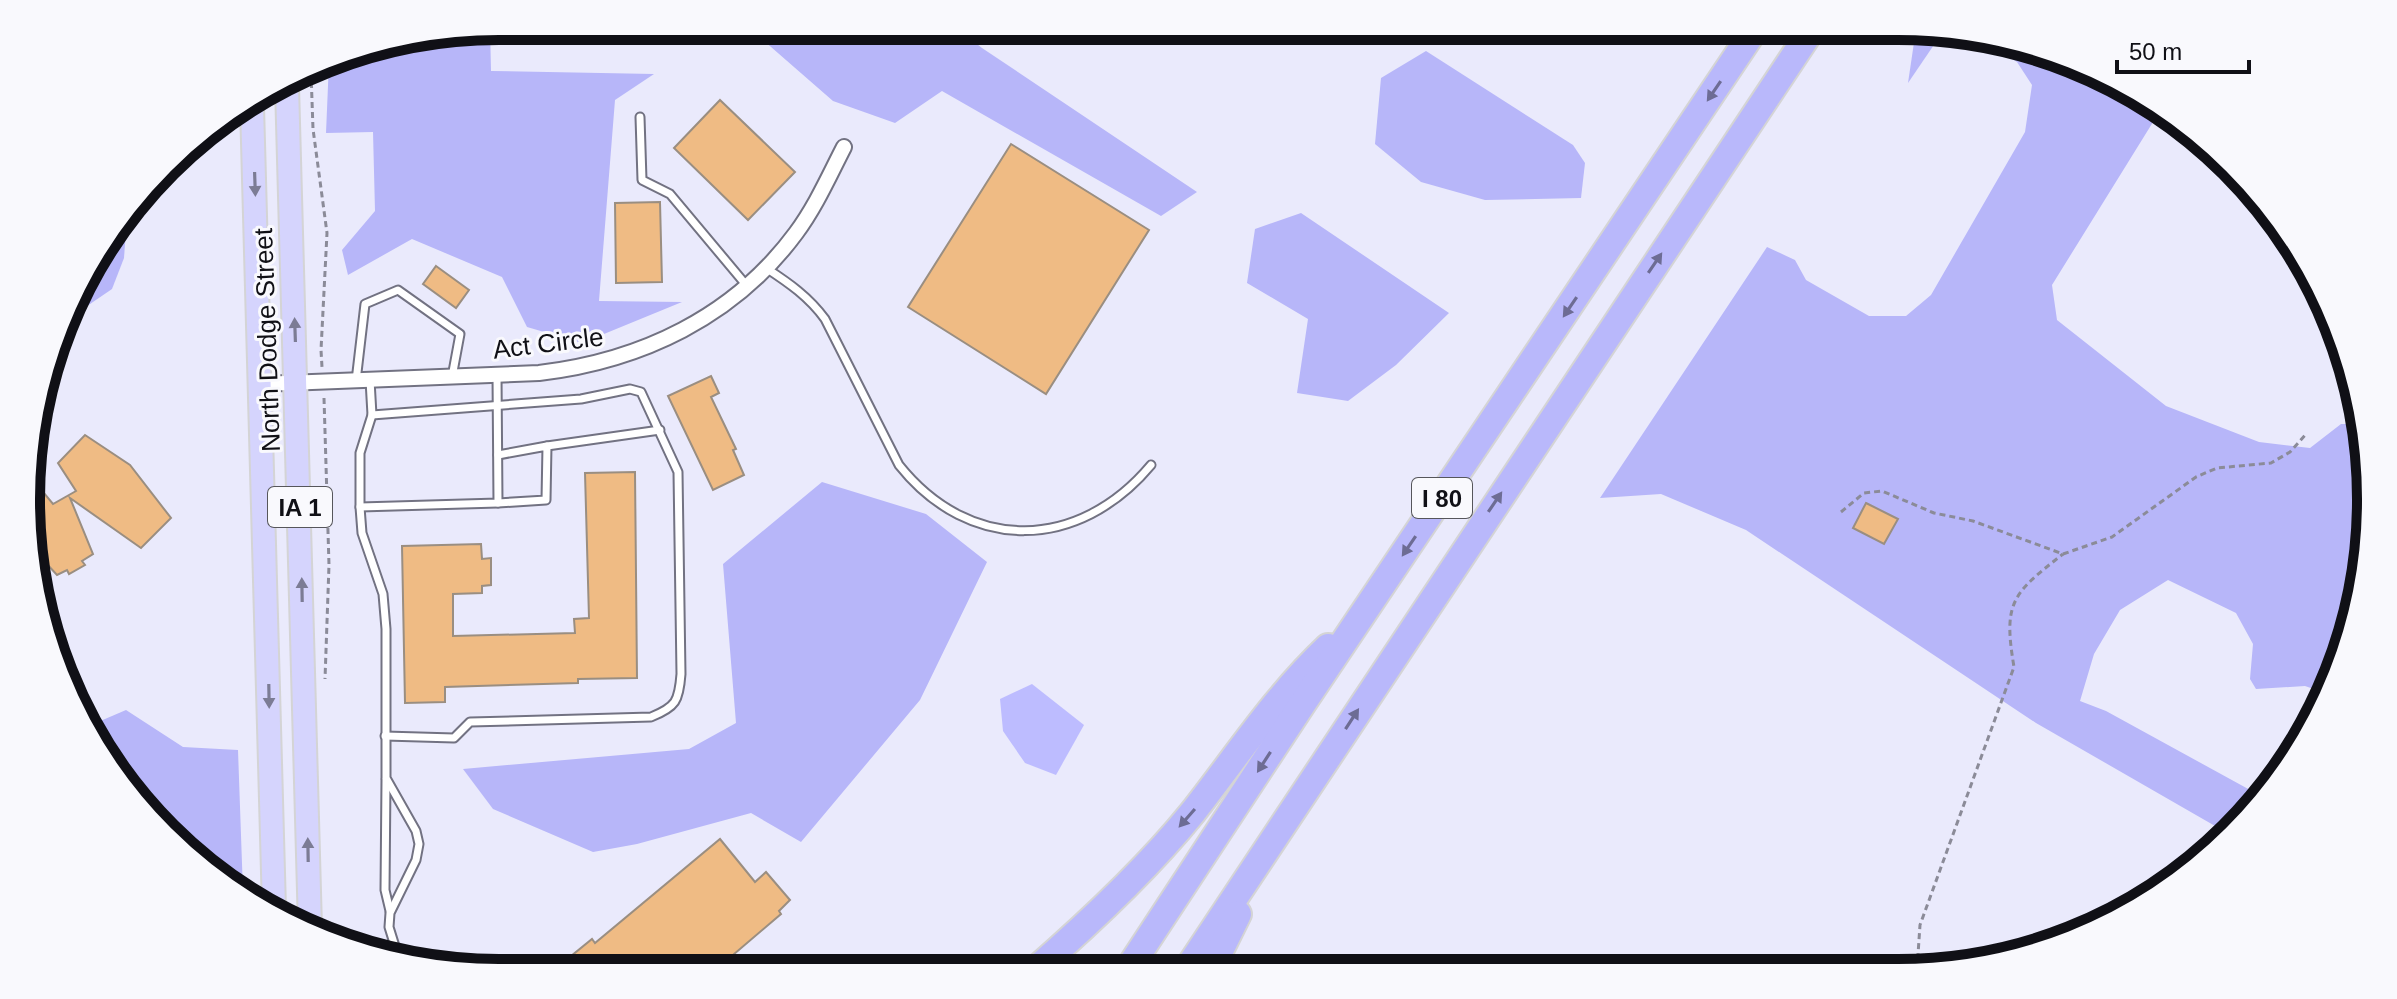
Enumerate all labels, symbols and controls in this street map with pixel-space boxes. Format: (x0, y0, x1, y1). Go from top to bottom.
scale bar (2117, 24, 2249, 74)
text: 50 m (2129, 38, 2182, 65)
one-way arrow (1707, 80, 1722, 101)
one-way arrow (248, 172, 261, 197)
street label: North Dodge Street (248, 227, 286, 452)
one-way arrow (1647, 252, 1662, 273)
one-way arrow (1563, 296, 1577, 318)
one-way arrow (288, 317, 301, 342)
street label: Act Circle (491, 321, 605, 365)
road number: I 80 (1412, 478, 1472, 518)
road number: IA 1 (268, 487, 332, 527)
one-way arrow (1488, 491, 1502, 513)
one-way arrow (1402, 536, 1417, 557)
one-way arrow (295, 577, 308, 602)
one-way arrow (262, 684, 275, 709)
one-way arrow (1344, 708, 1359, 729)
one-way arrow (1258, 751, 1272, 773)
one-way arrow (1178, 808, 1196, 827)
one-way arrow (302, 837, 315, 862)

